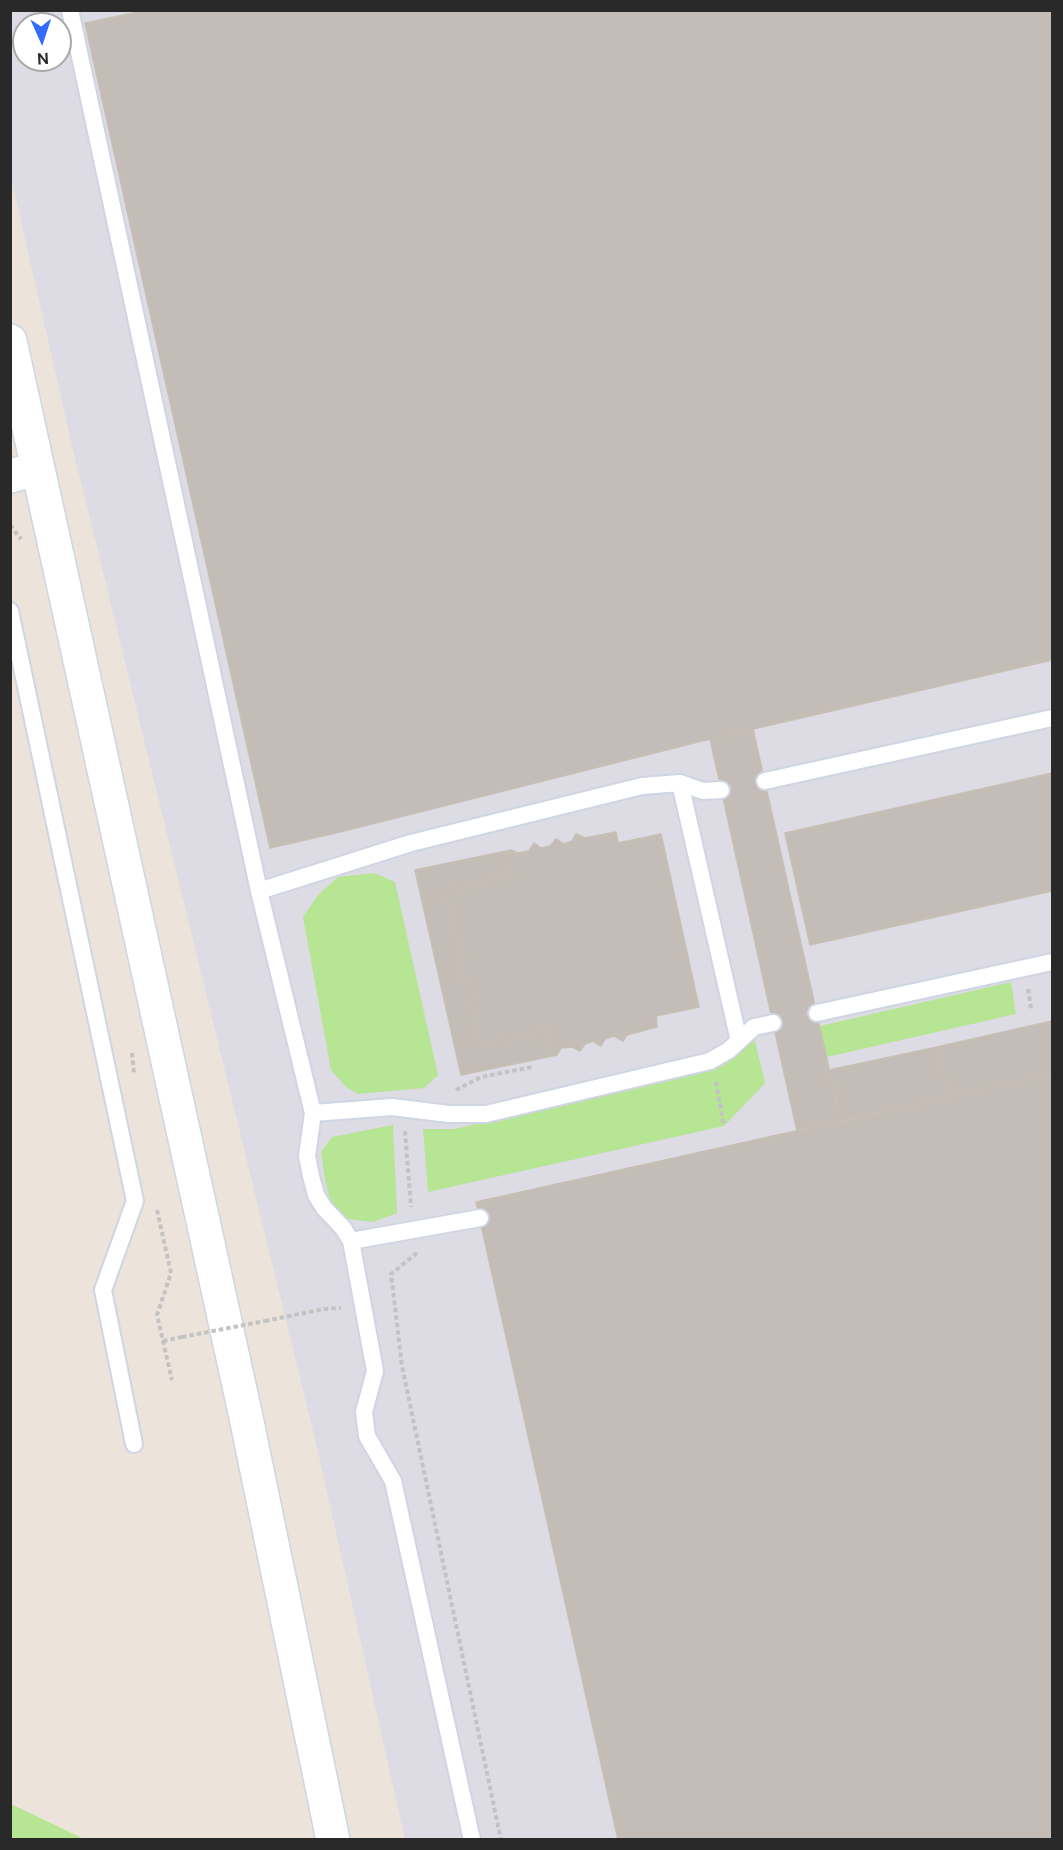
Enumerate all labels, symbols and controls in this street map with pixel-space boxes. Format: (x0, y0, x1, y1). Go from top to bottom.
north arrow (12, 12, 72, 72)
text: N (36, 48, 49, 69)

